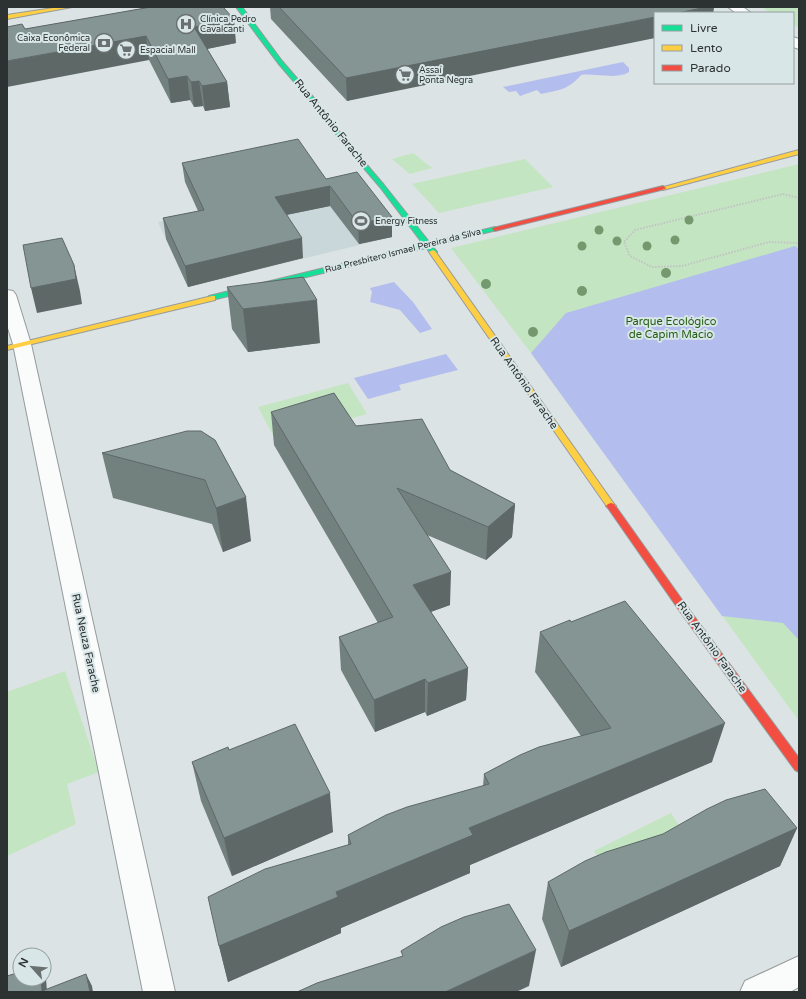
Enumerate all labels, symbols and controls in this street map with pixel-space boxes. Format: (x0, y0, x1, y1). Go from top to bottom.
legend (654, 12, 794, 84)
hospital icon: Clínica Pedro Cavalcanti (175, 13, 197, 35)
place label: Clínica Pedro Cavalcanti (200, 14, 257, 35)
text: Livre (690, 21, 718, 35)
bank icon: Caixa Econômica Federal (93, 32, 115, 54)
place label: Caixa Econômica Federal (17, 33, 90, 54)
supermarket icon: Espacial Mall (115, 39, 137, 61)
text: Lento (690, 41, 723, 55)
place label: Espacial Mall (140, 45, 196, 56)
text: Parado (690, 61, 731, 75)
supermarket icon: Assaí Ponta Negra (394, 64, 416, 86)
place label: Assaí Ponta Negra (419, 65, 473, 86)
street label: Rua Antônio Farache (292, 76, 370, 170)
sports icon: Energy Fitness (350, 210, 372, 232)
place label: Energy Fitness (375, 216, 438, 227)
street label: Rua Presbítero Ismael Pereira da Silva (324, 226, 482, 276)
park label: Parque Ecológico de Capim Macio (625, 315, 717, 341)
street label: Rua Antônio Farache (487, 335, 561, 431)
street label: Rua Neuza Farache (69, 592, 103, 694)
street label: Rua Antônio Farache (675, 599, 749, 695)
north arrow (12, 947, 52, 987)
text: N (16, 956, 31, 970)

